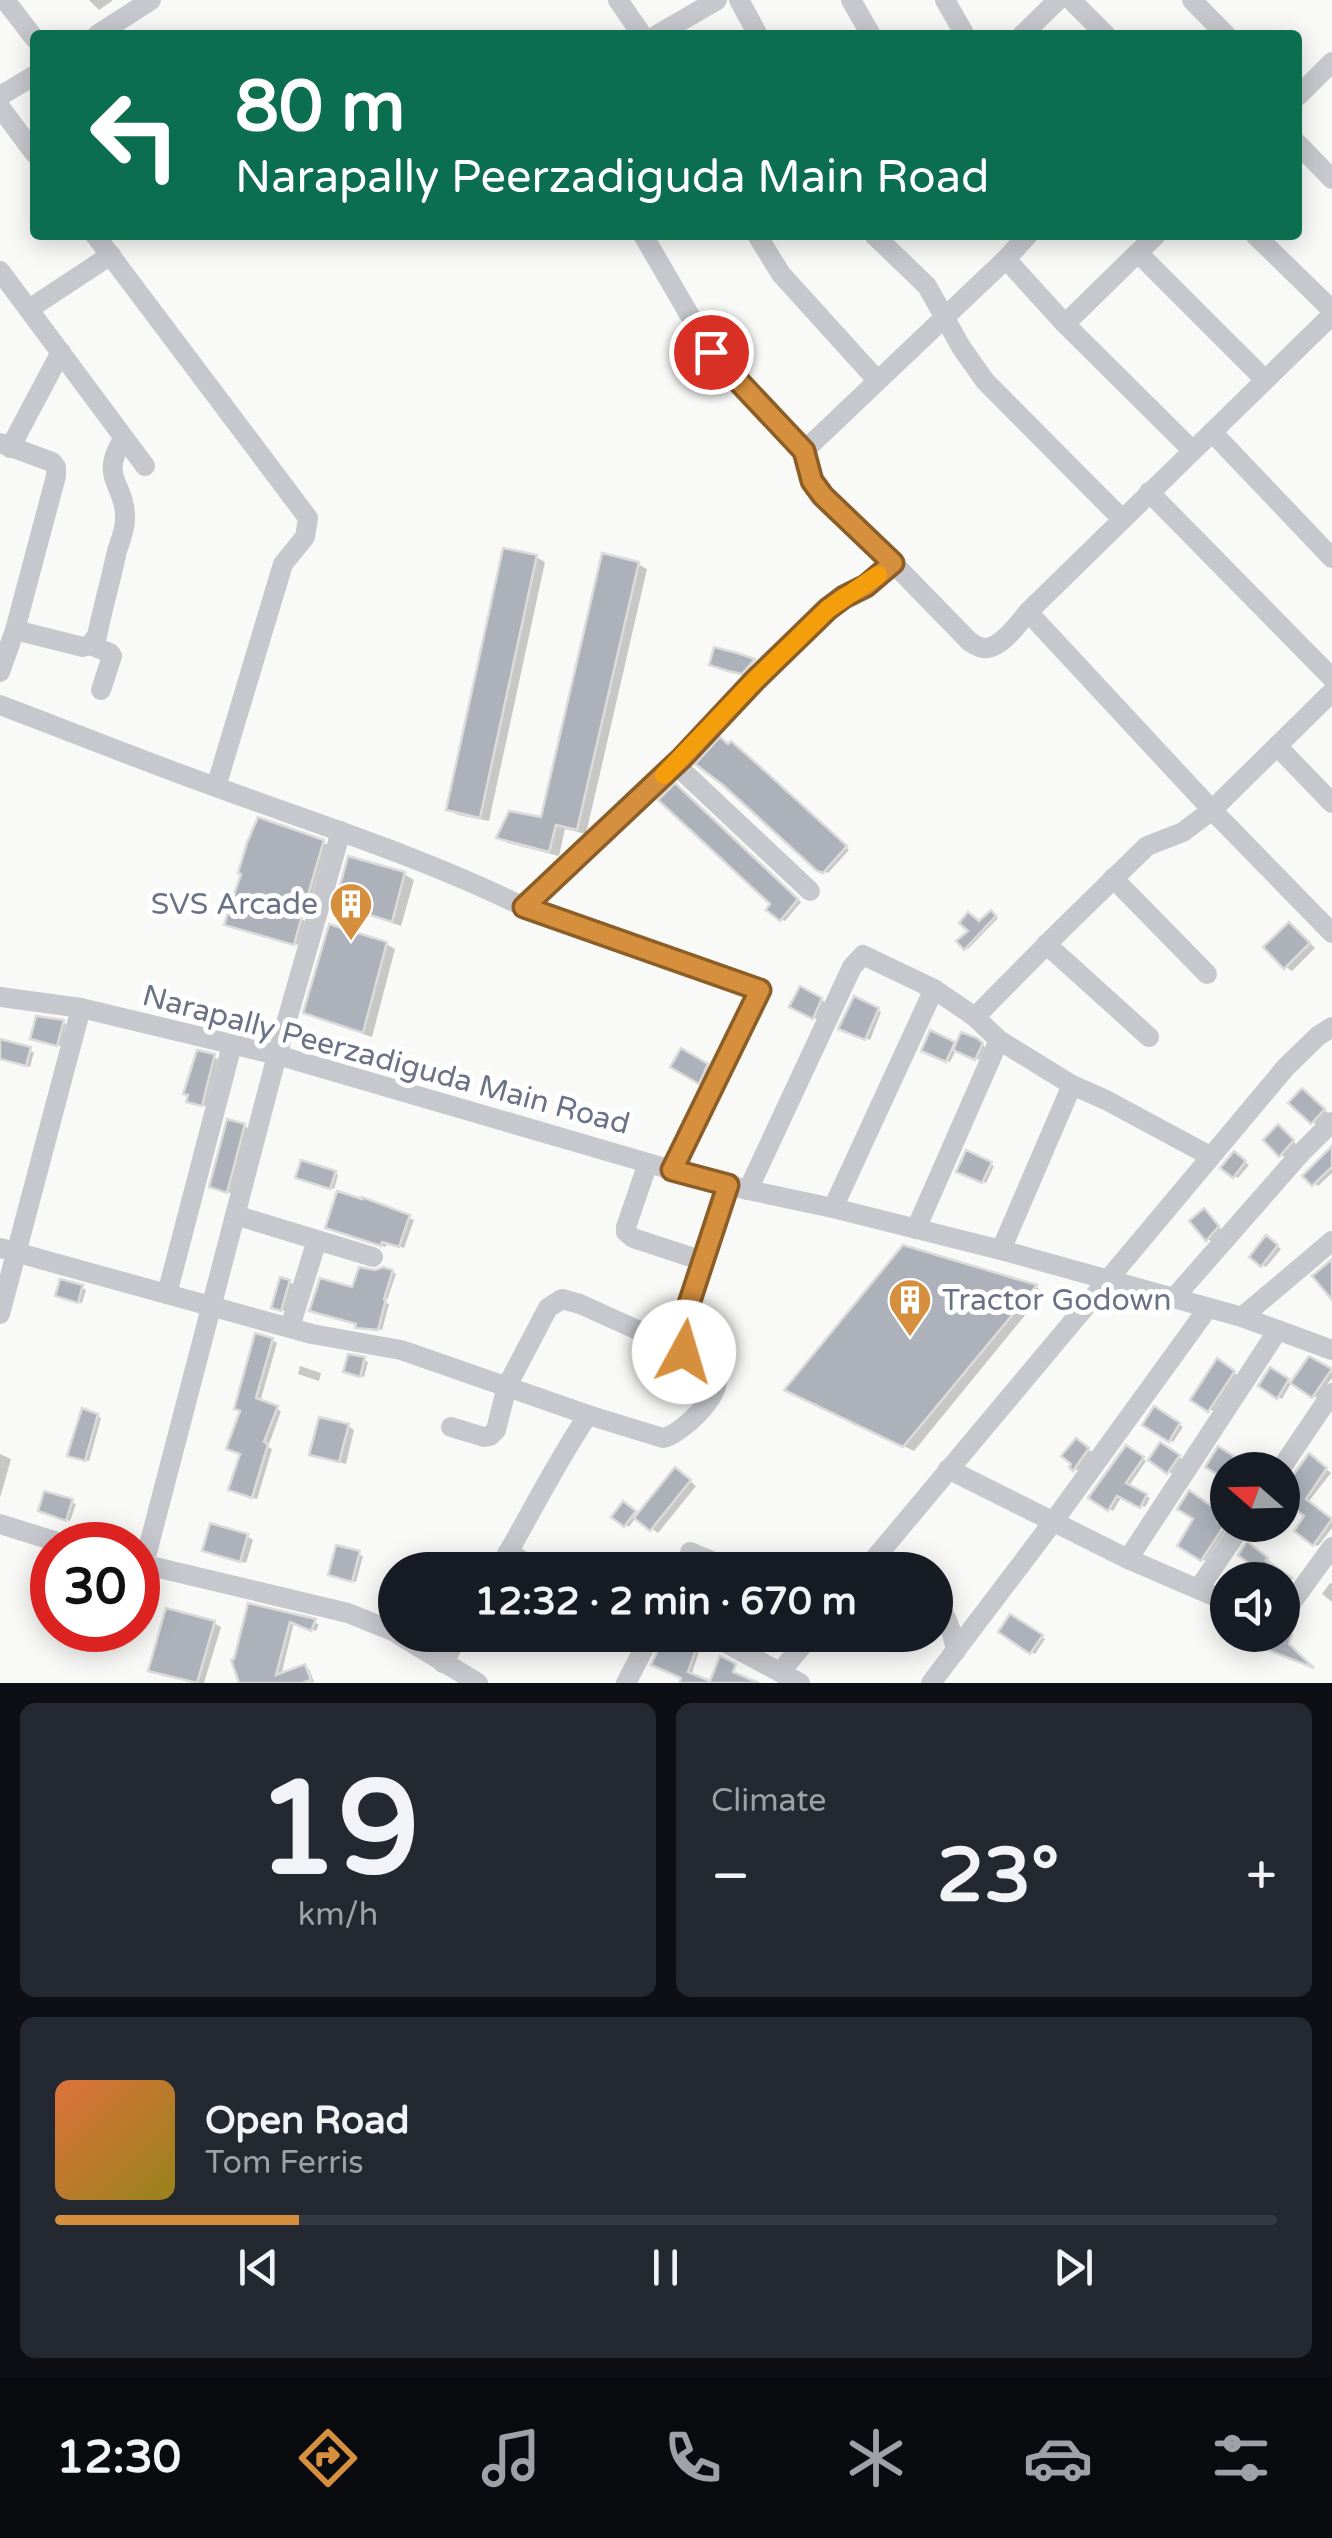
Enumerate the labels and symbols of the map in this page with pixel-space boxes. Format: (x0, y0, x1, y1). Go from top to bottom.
pin (669, 310, 754, 395)
building icon: SVS Arcade (328, 881, 374, 942)
place label: SVS Arcade (151, 886, 318, 923)
street label: Narapally Peerzadiguda Main Road (138, 977, 634, 1143)
building icon: Tractor Godown (887, 1277, 933, 1338)
place label: Tractor Godown (942, 1282, 1172, 1319)
position arrow (632, 1300, 736, 1404)
north arrow (1210, 1452, 1300, 1542)
speed limit sign: 30 (30, 1522, 160, 1652)

